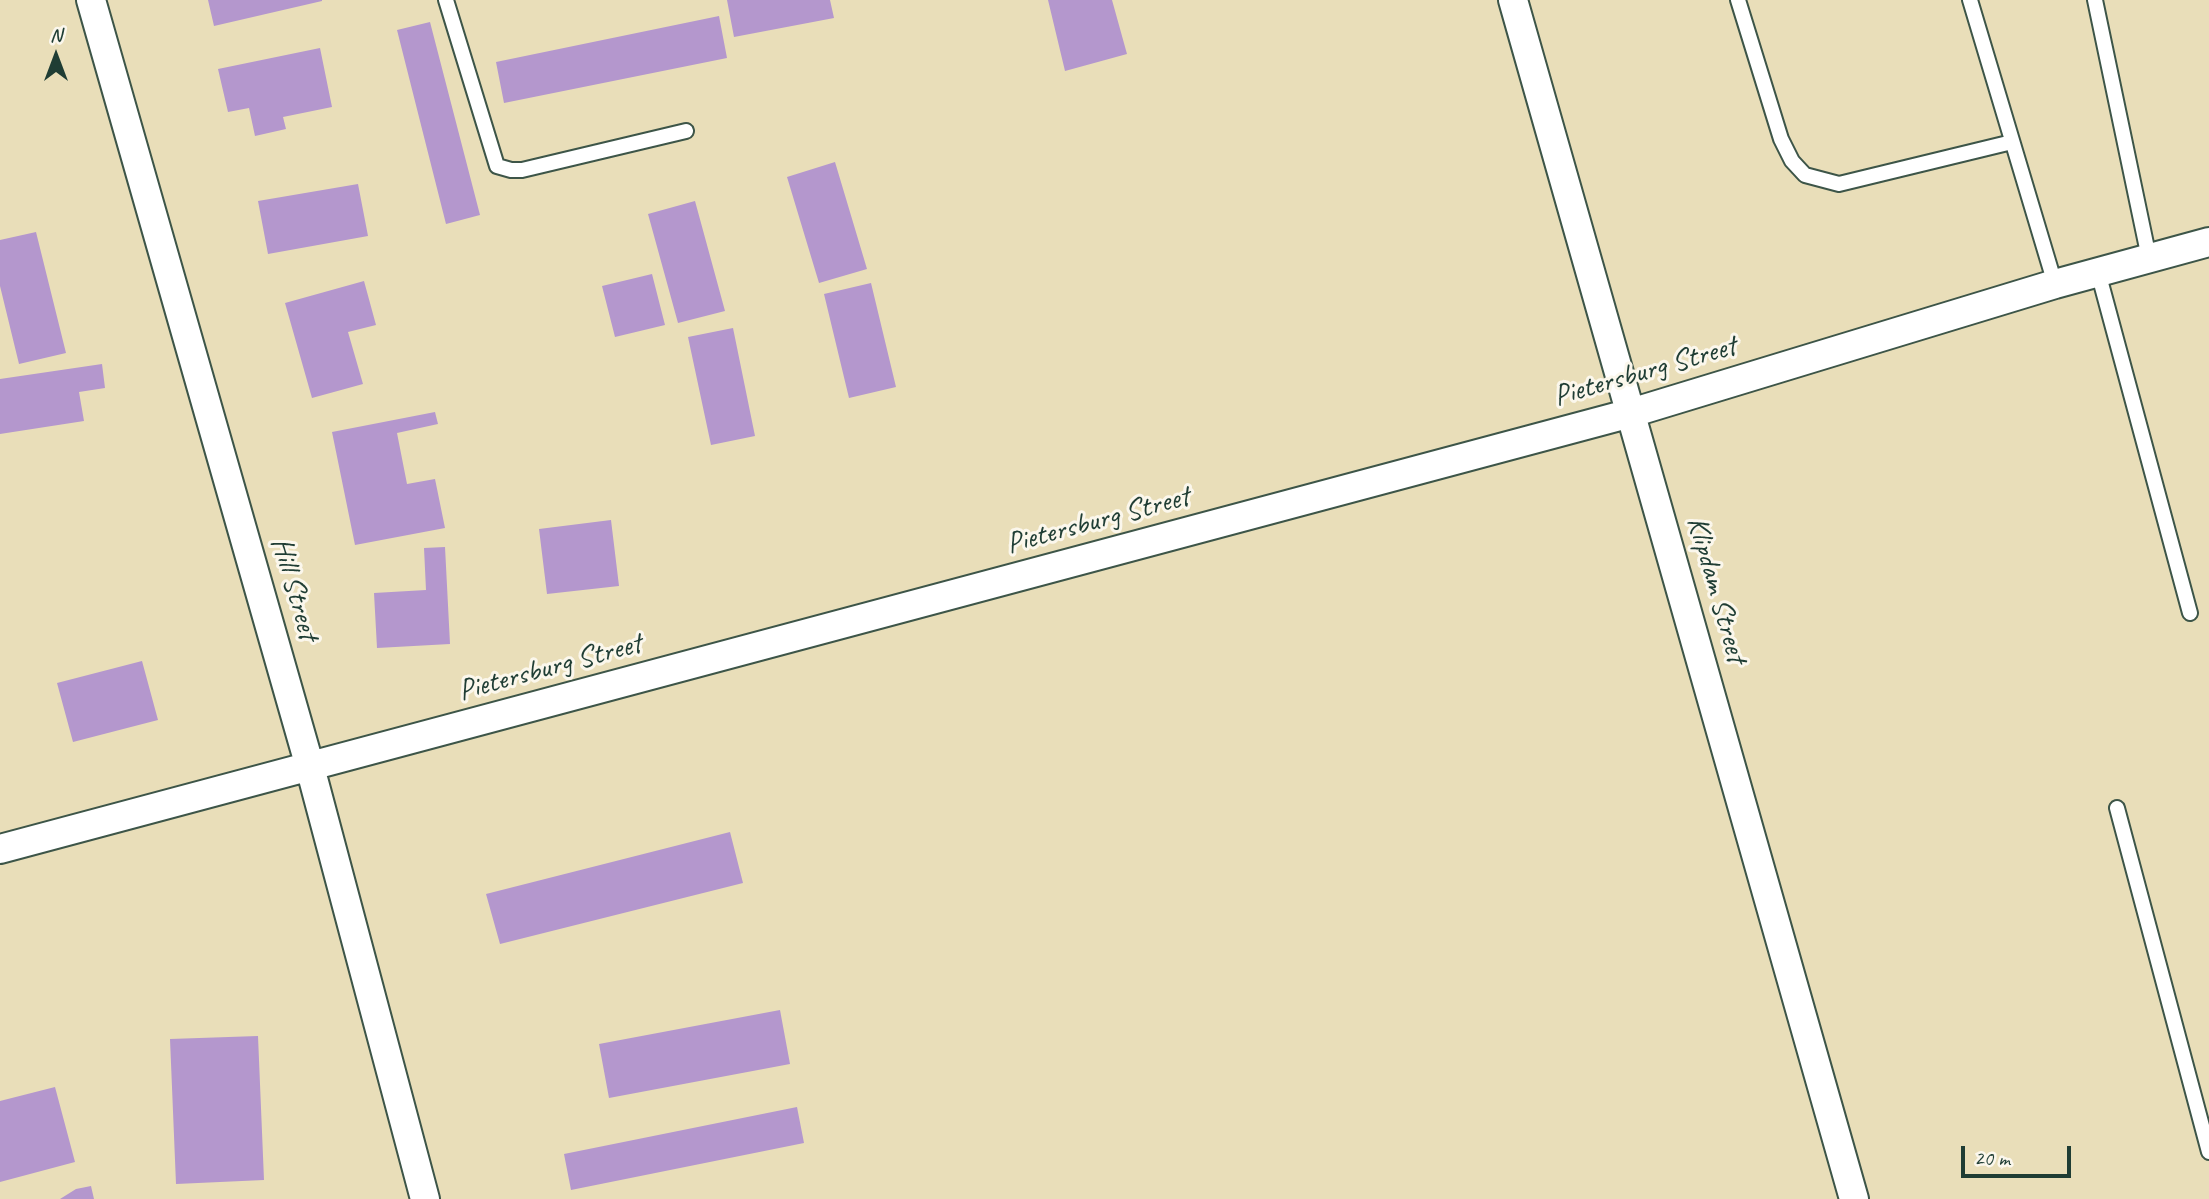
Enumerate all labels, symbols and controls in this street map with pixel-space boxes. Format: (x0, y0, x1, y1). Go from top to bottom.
north arrow (21, 21, 91, 91)
text: N (50, 23, 62, 47)
street label: Pietersburg Street (1550, 329, 1740, 415)
street label: Pietersburg Street (1002, 479, 1194, 563)
street label: Klipdam Street (1678, 513, 1754, 667)
street label: Hill Street (262, 533, 326, 645)
street label: Pietersburg Street (454, 626, 646, 710)
scale bar (1964, 1132, 2074, 1176)
text: 20 m (1974, 1145, 2010, 1171)

